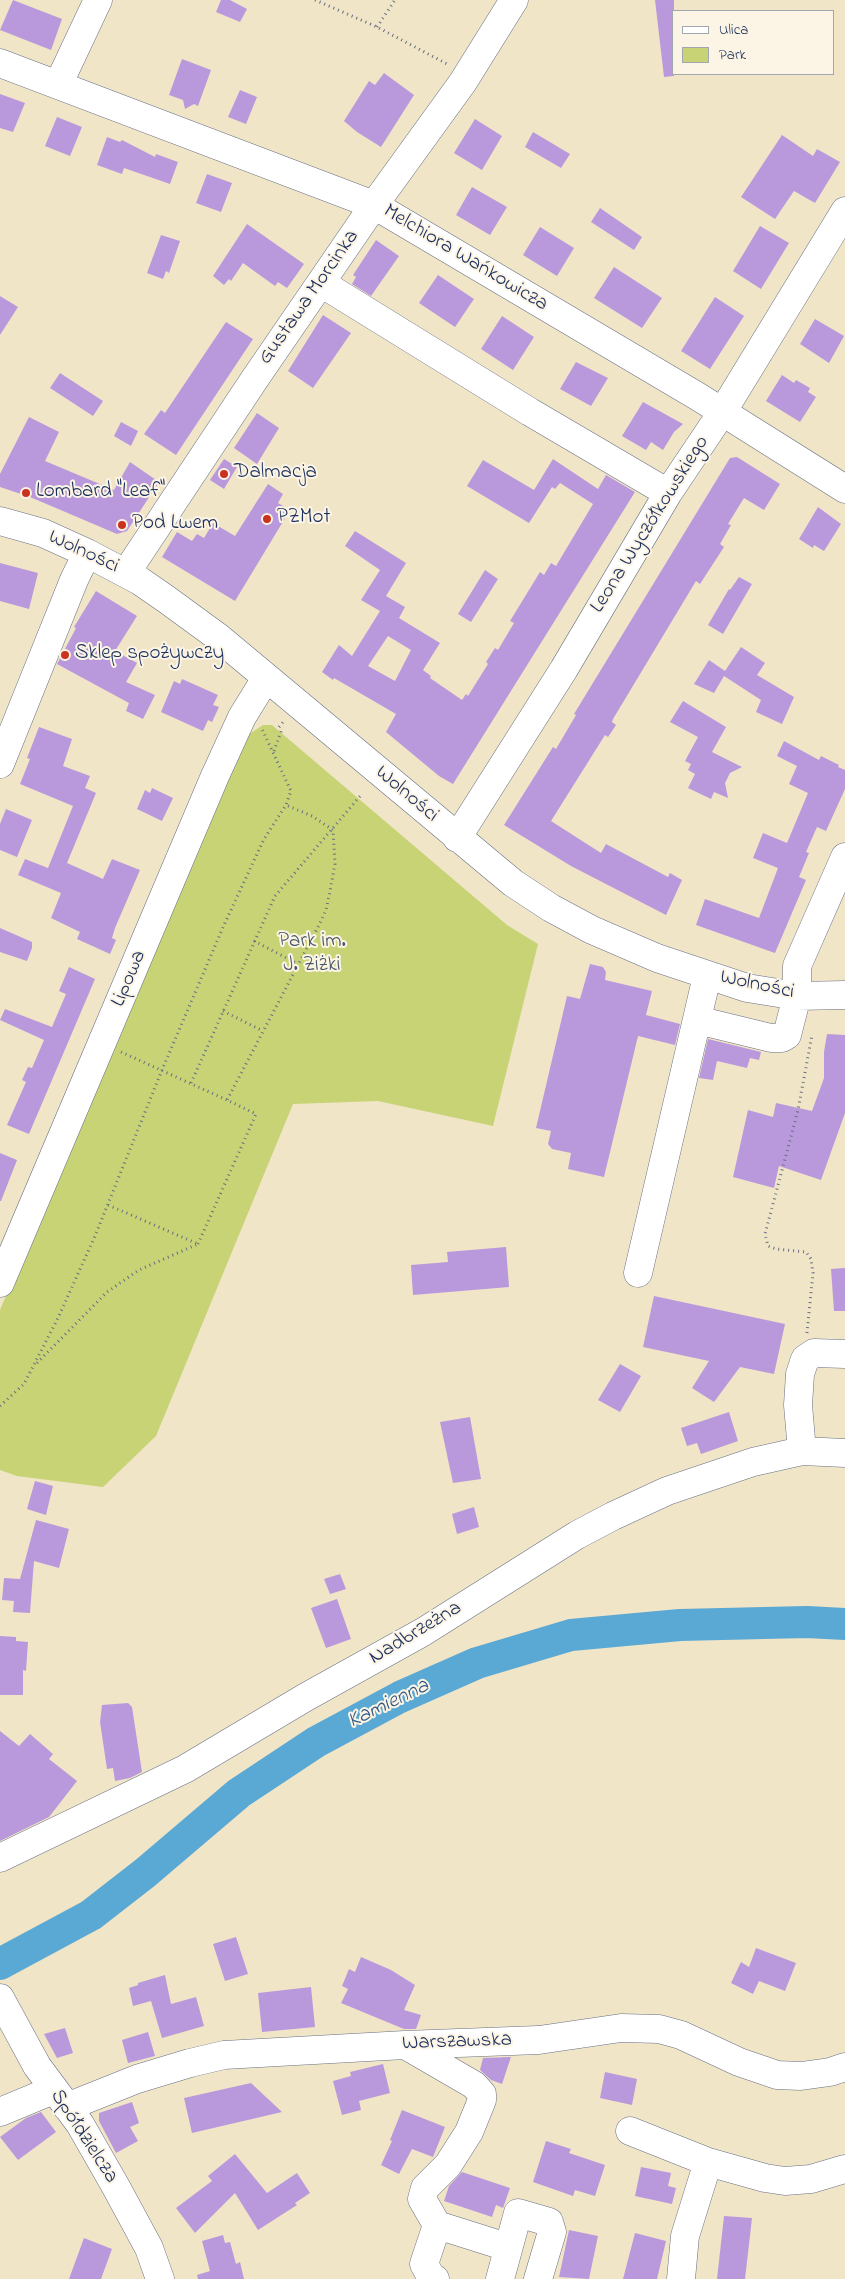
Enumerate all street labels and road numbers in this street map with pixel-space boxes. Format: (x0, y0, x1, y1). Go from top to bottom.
street label: Melchiora Wańkowicza (378, 200, 552, 318)
street label: Gustawa Morcinka (254, 226, 366, 370)
street label: Leona Wyczółkowskiego (586, 432, 716, 618)
street label: Wolności (44, 526, 122, 580)
street label: Wolności (369, 761, 443, 829)
street label: Lipowa (107, 947, 153, 1011)
street label: Wolności (718, 966, 796, 1006)
street label: Nadbrzeżna (365, 1597, 467, 1671)
street label: Warszawska (402, 2028, 512, 2058)
street label: Spółdzielcza (43, 2085, 123, 2189)

